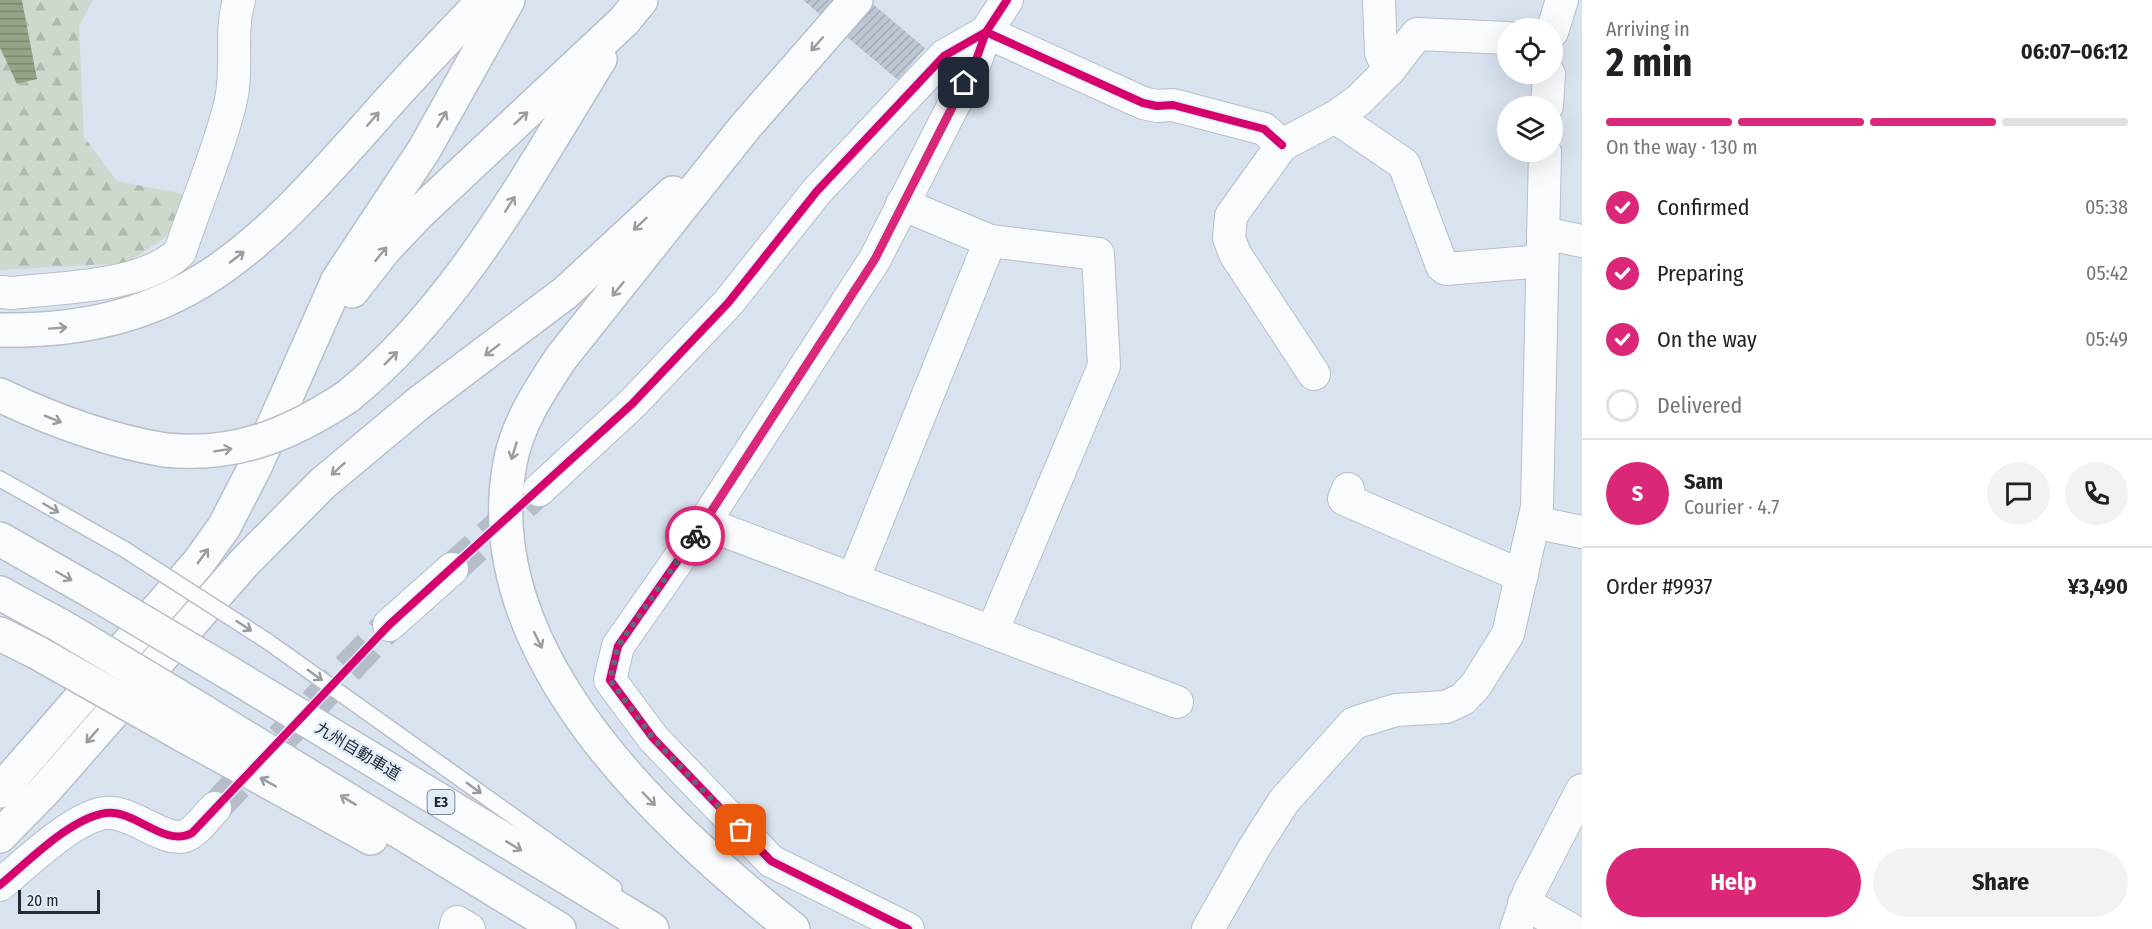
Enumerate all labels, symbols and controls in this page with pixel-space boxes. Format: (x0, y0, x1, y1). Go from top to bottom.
text: Arriving in (1606, 17, 1690, 41)
map controls (1497, 18, 1563, 162)
button: locate (1497, 18, 1563, 84)
one-way arrow (810, 36, 824, 51)
text: 06:07–06:12 (2021, 38, 2128, 65)
text: 2 min (1606, 40, 1692, 86)
pin (938, 57, 989, 108)
icon: home (947, 66, 980, 99)
button: layers (1497, 96, 1563, 162)
one-way arrow (367, 111, 380, 127)
one-way arrow (437, 111, 448, 129)
one-way arrow (514, 111, 529, 125)
text: On the way · 130 m (1606, 135, 1758, 159)
icon: check (1606, 191, 1639, 224)
text: Confirmed (1657, 194, 1750, 221)
text: 05:38 (2085, 195, 2128, 219)
one-way arrow (504, 196, 516, 213)
one-way arrow (633, 217, 648, 231)
one-way arrow (375, 246, 388, 262)
one-way arrow (229, 251, 245, 264)
icon: check (1606, 257, 1639, 290)
text: Preparing (1657, 260, 1743, 287)
text: 05:42 (2086, 261, 2128, 285)
one-way arrow (611, 281, 625, 296)
one-way arrow (48, 323, 68, 334)
icon: check (1606, 323, 1639, 356)
text: On the way (1657, 326, 1757, 353)
text: 05:49 (2085, 327, 2128, 351)
one-way arrow (484, 344, 500, 356)
one-way arrow (384, 351, 398, 366)
text: Delivered (1657, 392, 1742, 419)
one-way arrow (43, 414, 62, 425)
one-way arrow (508, 441, 519, 460)
one-way arrow (213, 444, 233, 455)
one-way arrow (331, 462, 346, 476)
button: chat (1987, 462, 2050, 525)
button: phone (2065, 462, 2128, 525)
text: Sam (1684, 468, 1723, 495)
text: S (1632, 480, 1643, 507)
text: Courier · 4.7 (1684, 495, 1779, 519)
one-way arrow (42, 502, 59, 514)
courier (665, 506, 725, 566)
icon: bike (679, 520, 712, 553)
one-way arrow (197, 549, 209, 565)
one-way arrow (55, 570, 72, 582)
text: Order #9937 (1606, 573, 1712, 600)
text: ¥3,490 (2068, 573, 2128, 600)
one-way arrow (235, 620, 252, 632)
one-way arrow (533, 631, 545, 649)
one-way arrow (306, 669, 323, 681)
street label: 九州自動車道 (312, 718, 404, 784)
one-way arrow (85, 728, 99, 743)
one-way arrow (260, 776, 277, 788)
one-way arrow (465, 782, 481, 794)
road number: E3 (428, 790, 454, 814)
one-way arrow (642, 792, 656, 807)
one-way arrow (340, 794, 357, 806)
pin (715, 804, 766, 855)
icon: bag (724, 813, 757, 846)
one-way arrow (505, 840, 522, 852)
button: Help (1606, 848, 1861, 917)
button: Share (1873, 848, 2128, 917)
scale bar (18, 887, 100, 914)
text: 20 m (27, 891, 58, 910)

